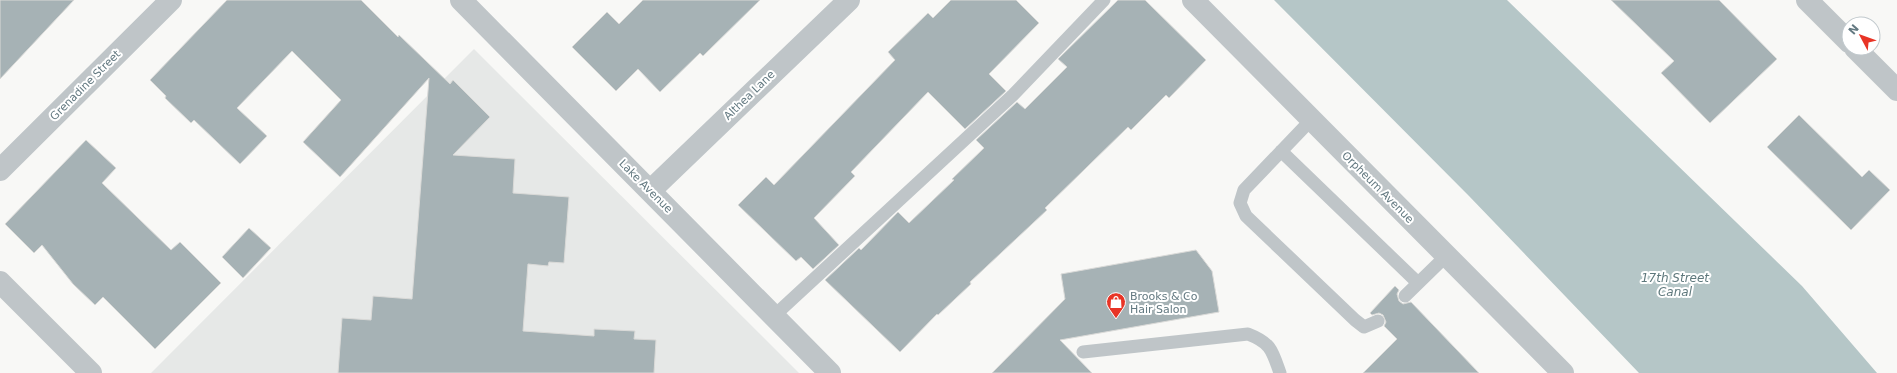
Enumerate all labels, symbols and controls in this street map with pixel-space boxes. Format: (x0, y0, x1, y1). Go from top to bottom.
north arrow (1841, 16, 1881, 56)
text: N (1846, 22, 1862, 38)
street label: Grenadine Street (48, 47, 124, 123)
street label: Althea Lane (721, 68, 778, 123)
street label: Orpheum Avenue (1339, 149, 1416, 226)
street label: Lake Avenue (616, 157, 675, 216)
water label: 17th Street Canal (1641, 271, 1710, 299)
place label: Brooks & Co Hair Salon (1130, 290, 1198, 316)
shop icon: Brooks & Co Hair Salon (1105, 291, 1127, 319)

